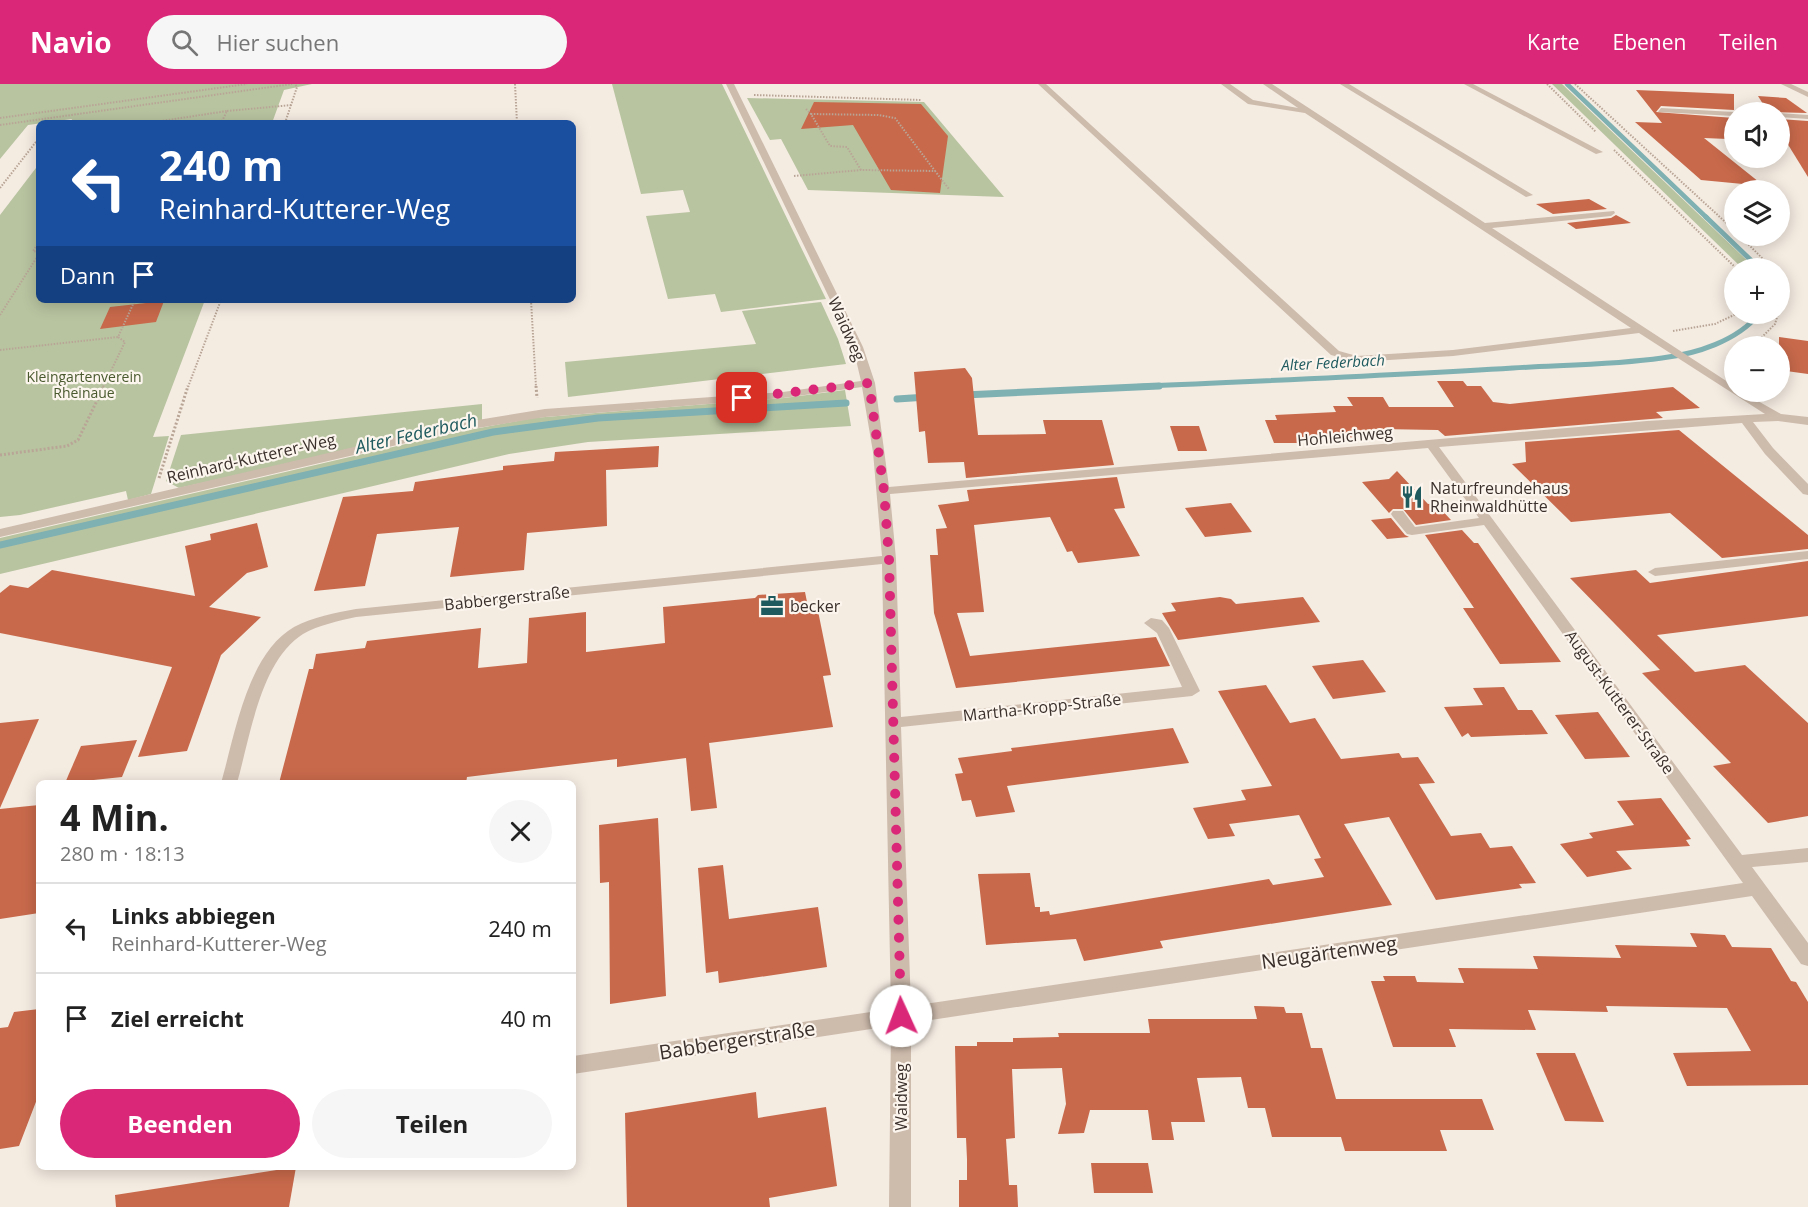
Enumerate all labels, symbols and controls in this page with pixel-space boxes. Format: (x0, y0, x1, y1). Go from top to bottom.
search box (147, 15, 567, 69)
text: Navio (30, 23, 111, 61)
icon: search (168, 26, 201, 59)
text: Hier suchen (216, 27, 339, 57)
text: Karte (1527, 28, 1580, 56)
text: Ebenen (1613, 28, 1686, 56)
text: Teilen (1719, 28, 1778, 56)
map controls (1724, 102, 1790, 402)
button: sound (1724, 102, 1790, 168)
text: 240 m (159, 136, 283, 193)
icon: left (60, 144, 138, 222)
button: layers (1724, 180, 1790, 246)
text: Reinhard-Kutterer-Weg (159, 190, 450, 227)
icon: arrive (127, 258, 160, 291)
button: + (1724, 258, 1790, 324)
text: Dann (60, 260, 115, 290)
street label: Waidweg (823, 294, 871, 365)
button: − (1724, 336, 1790, 402)
water label: Alter Federbach (1280, 349, 1385, 375)
park label: Kleingartenverein Rheinaue (26, 367, 142, 402)
pin (716, 372, 767, 423)
icon: arrive (725, 381, 758, 414)
water label: Alter Federbach (351, 407, 479, 459)
street label: Hohleichweg (1296, 421, 1394, 451)
street label: Reinhard-Kutterer-Weg (164, 428, 338, 488)
place label: Naturfreundehaus Rheinwaldhütte (1430, 477, 1568, 517)
restaurant icon: Naturfreundehaus Rheinwaldhütte (1399, 484, 1425, 510)
street label: Babbergerstraße (443, 580, 571, 616)
office icon: becker (759, 593, 785, 619)
place label: becker (790, 595, 841, 617)
street label: August-Kutterer-Straße (1560, 626, 1680, 778)
street label: Martha-Kropp-Straße (962, 688, 1122, 726)
text: 4 Min. (60, 793, 169, 842)
button: close (489, 800, 552, 863)
text: 280 m · 18:13 (60, 840, 185, 867)
text: Links abbiegen (111, 900, 276, 930)
icon: left (60, 912, 93, 945)
text: 240 m (488, 913, 552, 943)
street label: Neugärtenweg (1259, 929, 1399, 975)
text: Reinhard-Kutterer-Weg (111, 930, 327, 957)
position arrow (869, 984, 933, 1048)
icon: arrive (60, 1002, 93, 1035)
text: Ziel erreicht (111, 1003, 244, 1033)
text: 40 m (501, 1003, 552, 1033)
street label: Babbergerstraße (657, 1014, 817, 1066)
street label: Waidweg (890, 1063, 912, 1131)
button: Beenden (60, 1089, 300, 1158)
button: Teilen (312, 1089, 552, 1158)

